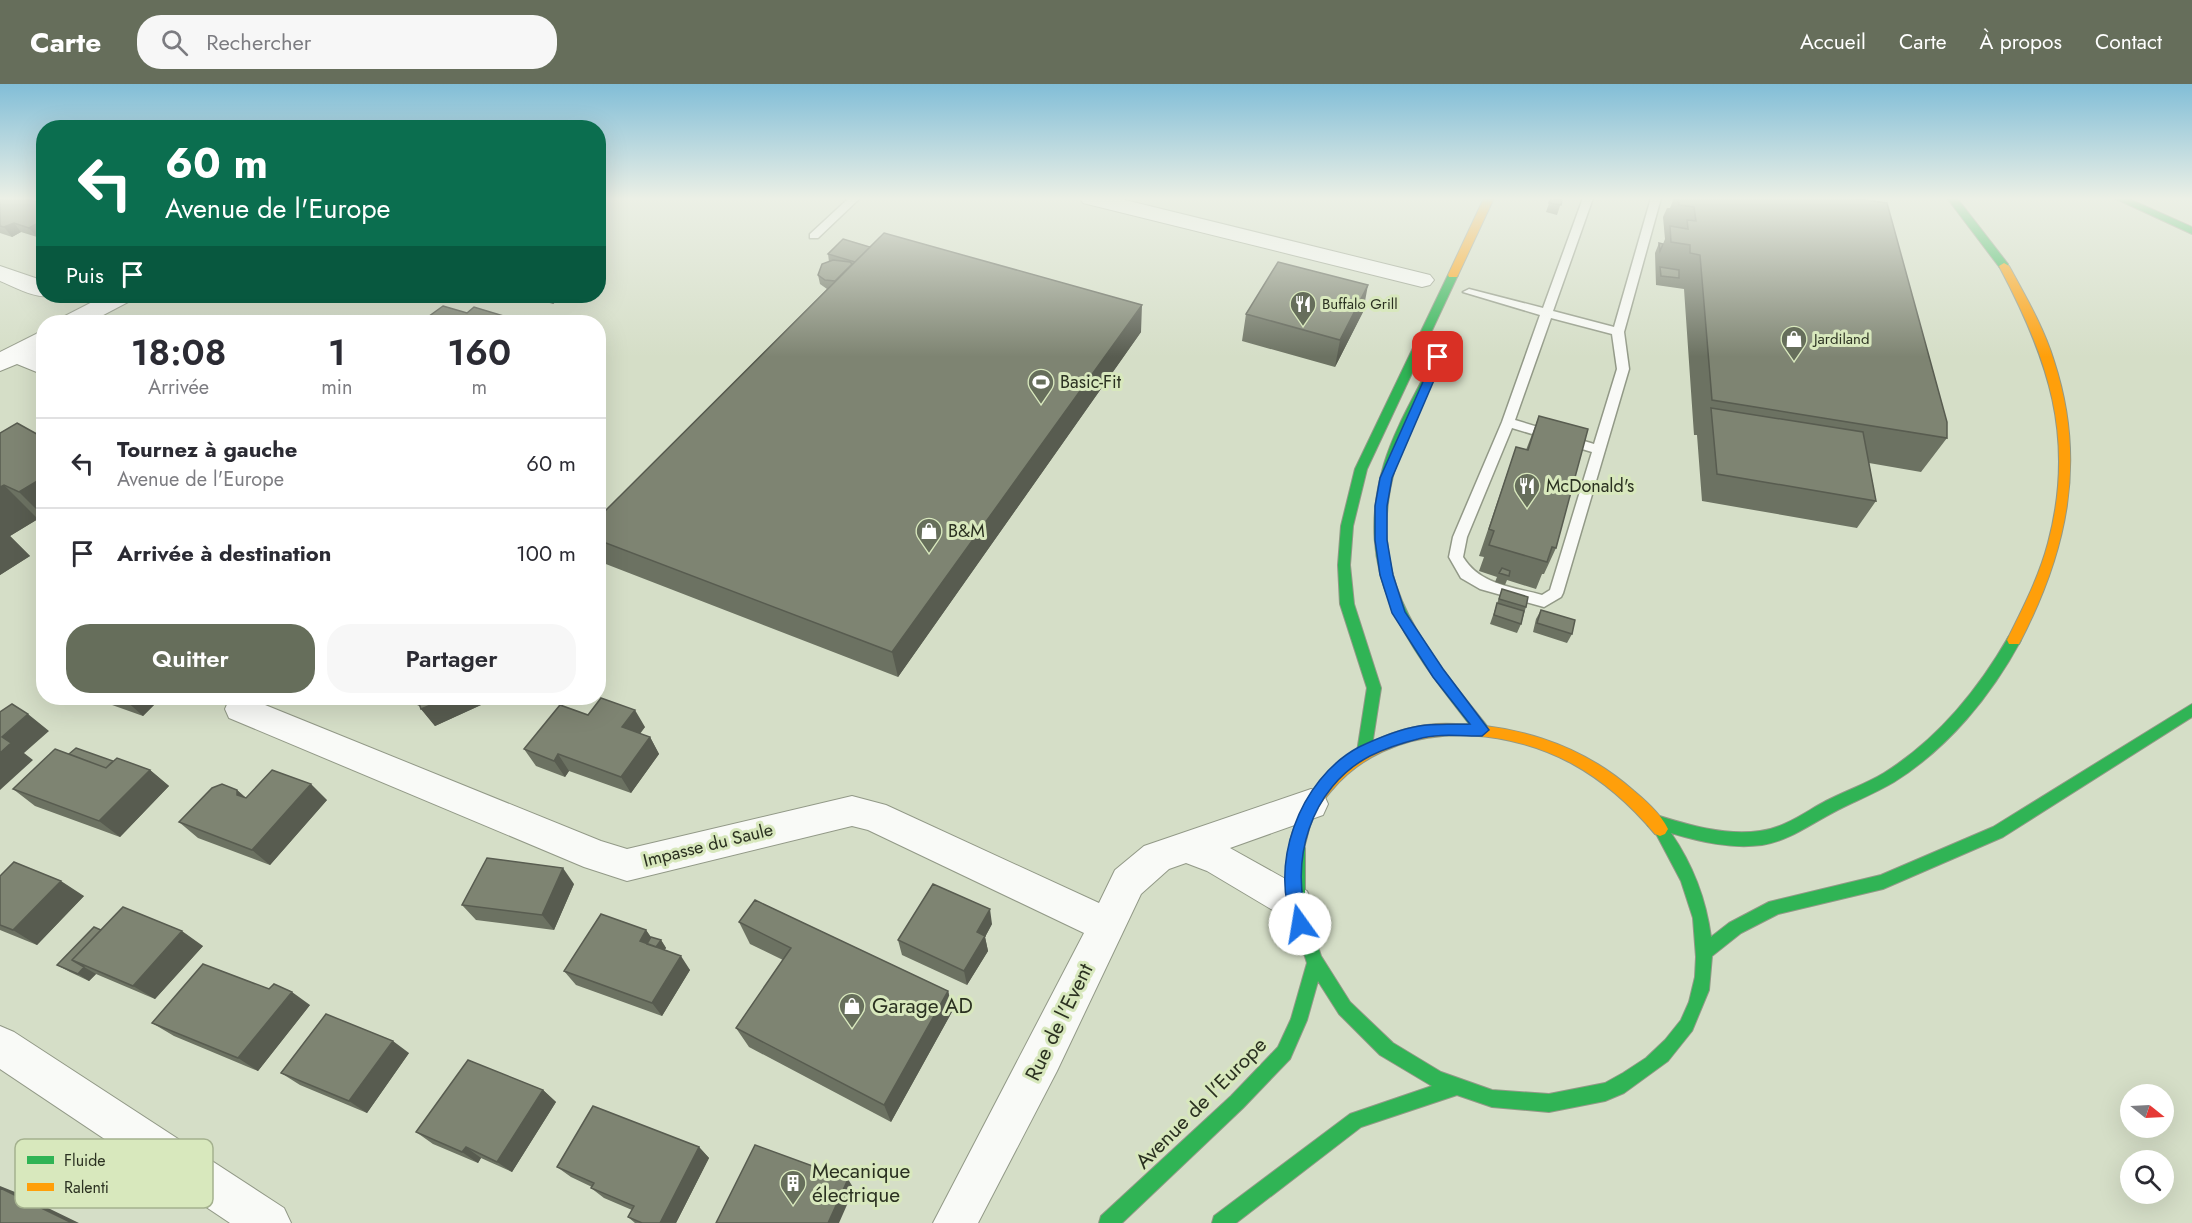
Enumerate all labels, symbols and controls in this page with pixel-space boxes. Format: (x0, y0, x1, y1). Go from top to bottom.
search box (137, 15, 557, 69)
text: Carte (30, 22, 101, 63)
icon: search (158, 26, 191, 59)
text: Rechercher (206, 26, 311, 58)
text: Accueil (1800, 27, 1866, 57)
text: Carte (1899, 27, 1947, 57)
text: À propos (1980, 27, 2062, 57)
text: Contact (2095, 27, 2162, 57)
text: 60 m (165, 133, 268, 194)
icon: left (66, 144, 144, 222)
text: Avenue de l'Europe (165, 189, 390, 228)
icon: arrive (116, 258, 149, 291)
text: Puis (66, 259, 104, 291)
restaurant icon: Buffalo Grill (1288, 289, 1318, 327)
place label: Buffalo Grill (1322, 293, 1398, 315)
shop icon: Jardiland (1779, 324, 1809, 362)
text: 18:08 (131, 326, 226, 378)
text: 1 (328, 326, 346, 378)
text: 160 (447, 326, 511, 378)
place label: Jardiland (1812, 328, 1870, 350)
pin (1412, 331, 1463, 382)
icon: arrive (1421, 340, 1454, 373)
sports icon: Basic-Fit (1026, 367, 1056, 405)
place label: Basic-Fit (1060, 369, 1122, 395)
text: Arrivée (148, 373, 209, 402)
text: min (321, 373, 352, 402)
text: m (471, 373, 487, 402)
text: Tournez à gauche (117, 433, 297, 465)
icon: left (66, 447, 99, 480)
text: 60 m (526, 447, 576, 479)
text: Avenue de l'Europe (117, 465, 284, 494)
restaurant icon: McDonald's (1512, 471, 1542, 509)
place label: McDonald's (1546, 473, 1634, 499)
shop icon: B&M (914, 516, 944, 554)
place label: B&M (948, 518, 985, 544)
icon: arrive (66, 537, 99, 570)
text: Arrivée à destination (117, 537, 331, 569)
text: 100 m (516, 537, 576, 569)
button: Quitter (66, 624, 315, 693)
button: Partager (327, 624, 576, 693)
street label: Impasse du Saule (640, 816, 776, 874)
position arrow (1268, 892, 1332, 956)
street label: Rue de l'Event (1018, 958, 1100, 1086)
shop icon: Garage AD (837, 991, 867, 1029)
place label: Garage AD (872, 991, 973, 1021)
street label: Avenue de l'Europe (1128, 1030, 1274, 1176)
north arrow (2120, 1084, 2174, 1138)
map controls (2120, 1084, 2174, 1204)
legend (15, 1139, 213, 1208)
text: Fluide (64, 1149, 106, 1172)
button: search (2120, 1150, 2174, 1204)
place label: Mecanique électrique (812, 1156, 910, 1210)
building icon: Mecanique électrique (778, 1168, 808, 1206)
text: Ralenti (64, 1176, 109, 1199)

